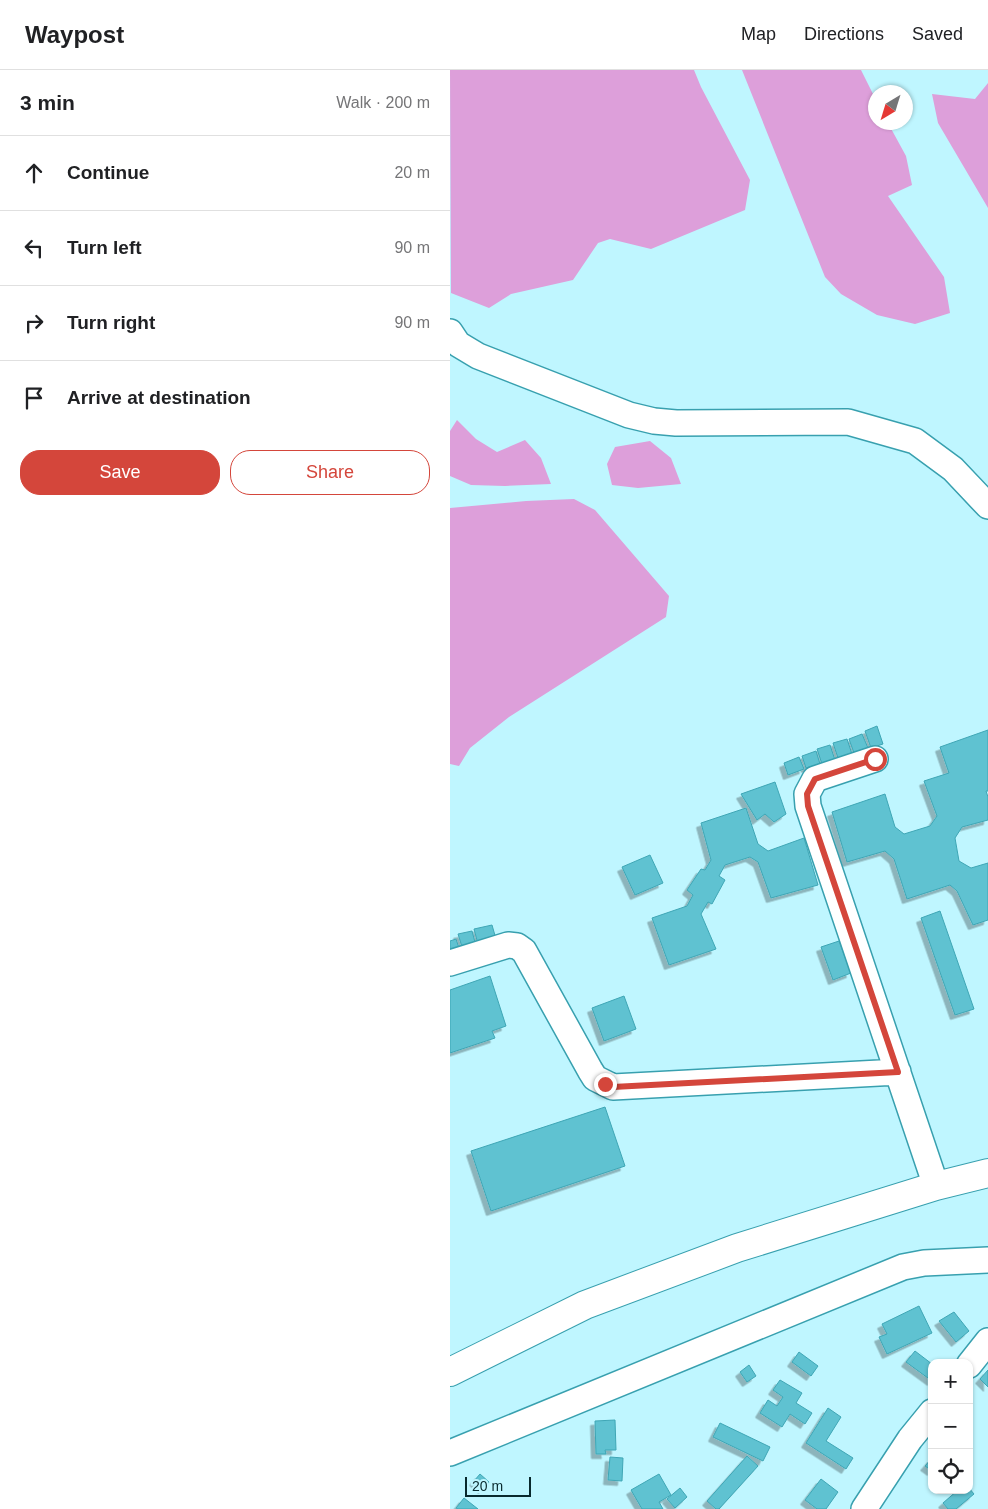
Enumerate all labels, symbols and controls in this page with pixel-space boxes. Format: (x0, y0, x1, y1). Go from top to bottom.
text: Waypost (25, 21, 124, 48)
text: Map (741, 24, 776, 44)
text: Directions (804, 24, 884, 44)
text: Saved (912, 24, 963, 44)
north arrow (868, 85, 913, 130)
text: 3 min (20, 91, 75, 114)
text: Walk · 200 m (336, 94, 430, 111)
icon: ahead (20, 159, 48, 187)
text: Continue (67, 162, 149, 183)
text: 20 m (394, 164, 430, 181)
icon: left (20, 234, 48, 262)
text: Turn left (67, 237, 142, 258)
text: 90 m (394, 239, 430, 256)
icon: right (20, 309, 48, 337)
text: Turn right (67, 312, 155, 333)
text: 90 m (394, 314, 430, 331)
icon: arrive (20, 384, 48, 412)
text: Arrive at destination (67, 387, 251, 408)
button: Save (20, 450, 220, 495)
button: Share (230, 450, 430, 495)
route start (864, 748, 887, 771)
route end (594, 1073, 617, 1096)
map controls (928, 1359, 973, 1494)
button: + (928, 1359, 973, 1404)
button: − (928, 1404, 973, 1449)
button: locate (928, 1449, 973, 1494)
scale bar (465, 1474, 531, 1497)
text: 20 m (472, 1478, 503, 1494)

